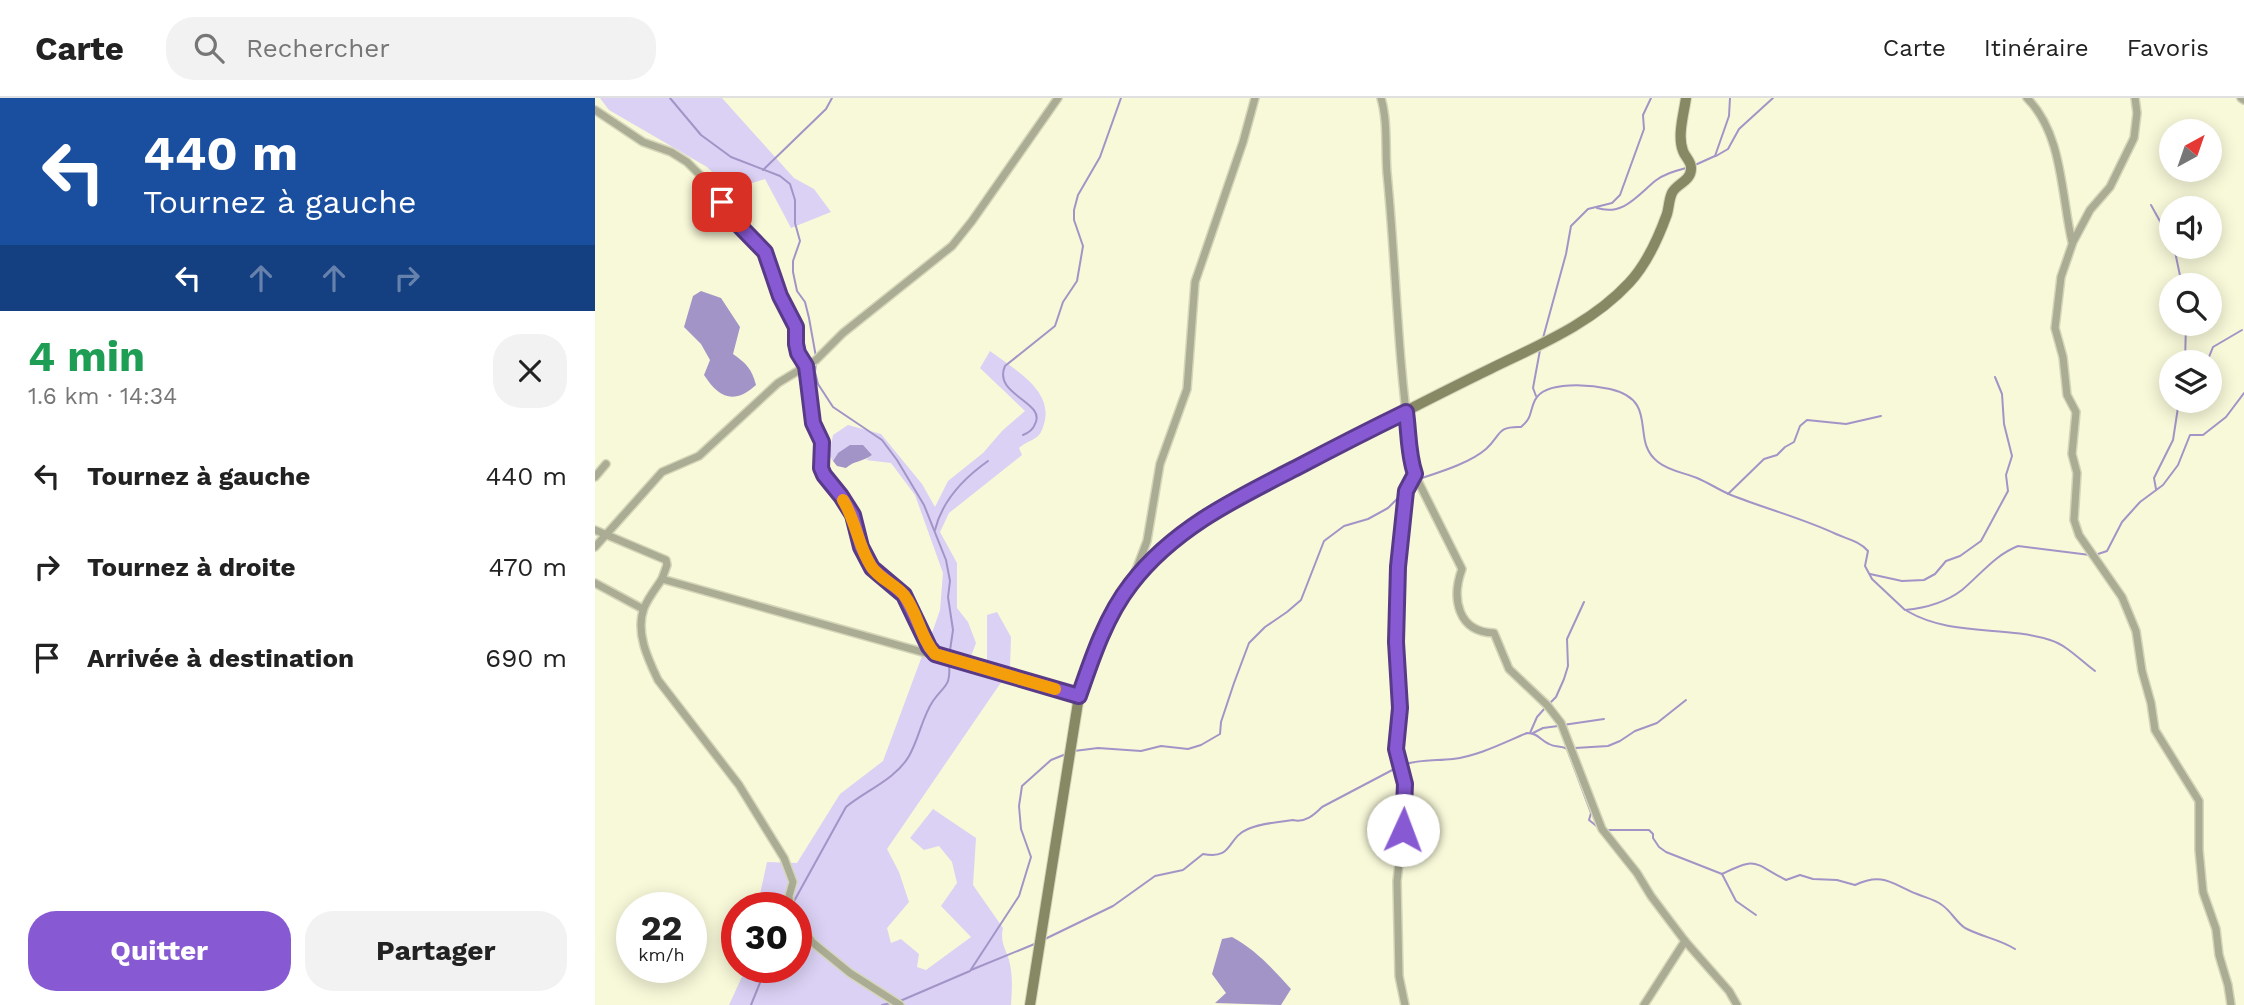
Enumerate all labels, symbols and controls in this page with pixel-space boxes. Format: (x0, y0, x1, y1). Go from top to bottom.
search box (166, 17, 656, 80)
text: Carte (35, 29, 124, 68)
icon: search (190, 29, 228, 67)
text: Rechercher (246, 33, 390, 63)
text: Carte (1883, 34, 1946, 62)
text: Itinéraire (1984, 34, 2089, 62)
text: Favoris (2127, 34, 2209, 62)
north arrow (2159, 119, 2223, 182)
map controls (2159, 119, 2222, 413)
text: 440 m (143, 124, 298, 182)
icon: left (28, 126, 119, 217)
pin (692, 172, 752, 232)
text: Tournez à gauche (143, 183, 416, 221)
icon: arrive (703, 183, 741, 221)
button: sound (2159, 196, 2222, 259)
icon: left (169, 259, 207, 297)
icon: ahead (242, 259, 280, 297)
icon: ahead (315, 259, 353, 297)
icon: right (388, 259, 426, 297)
button: search (2159, 273, 2222, 336)
text: 4 min (28, 332, 145, 381)
button: close (493, 334, 567, 408)
button: layers (2159, 350, 2222, 413)
text: 1.6 km · 14:34 (28, 383, 177, 410)
icon: left (28, 457, 66, 495)
text: Tournez à gauche (87, 461, 310, 491)
text: 440 m (485, 461, 567, 491)
icon: right (28, 548, 66, 586)
text: Tournez à droite (87, 552, 296, 582)
text: 470 m (489, 552, 567, 582)
icon: arrive (28, 639, 66, 677)
text: Arrivée à destination (87, 643, 354, 673)
text: 690 m (485, 643, 567, 673)
position arrow (1366, 793, 1440, 867)
speed limit sign: 30 (721, 892, 812, 983)
text: 22 (641, 907, 682, 949)
button: Quitter (28, 911, 291, 991)
button: Partager (305, 911, 567, 991)
text: km/h (638, 944, 685, 965)

